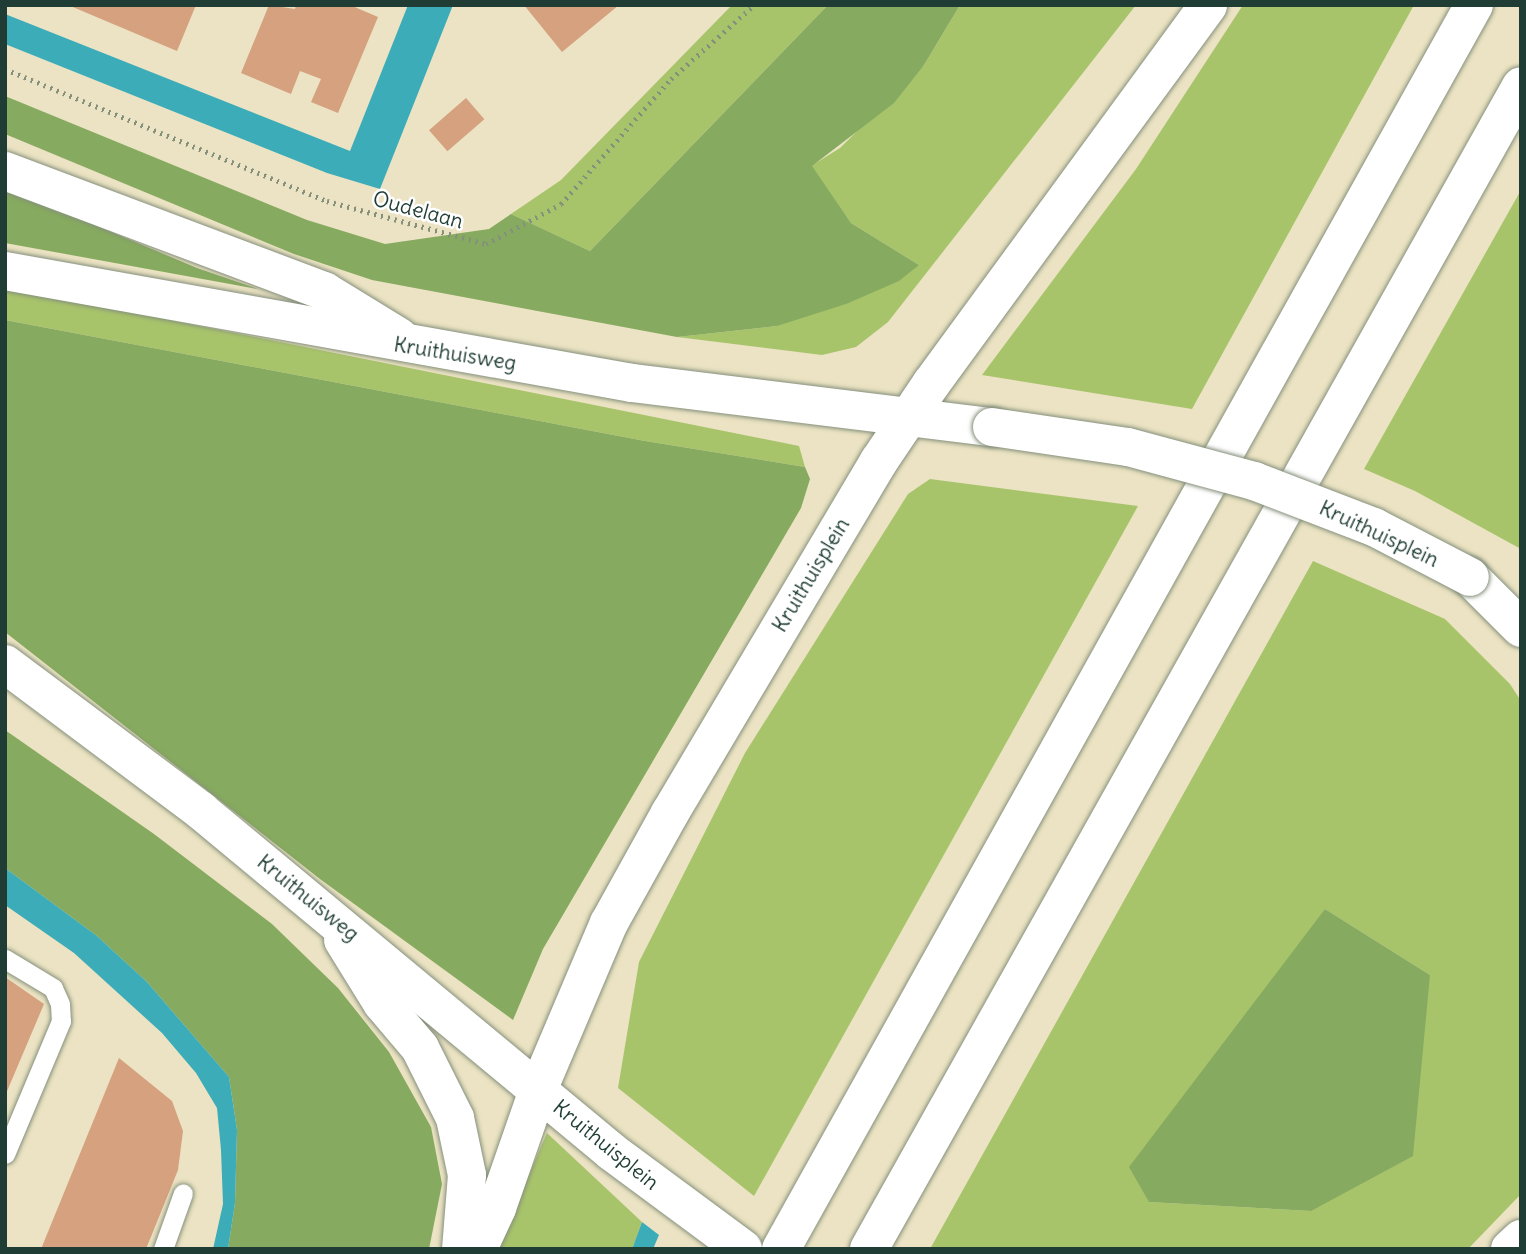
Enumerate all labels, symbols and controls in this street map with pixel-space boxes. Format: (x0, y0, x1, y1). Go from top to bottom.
street label: Oudelaan (370, 186, 466, 234)
street label: Kruithuisweg (392, 332, 518, 376)
street label: Kruithuisplein (1315, 495, 1443, 573)
street label: Kruithuisplein (767, 513, 855, 637)
street label: Kruithuisweg (252, 849, 364, 947)
street label: Kruithuisplein (548, 1095, 664, 1195)

